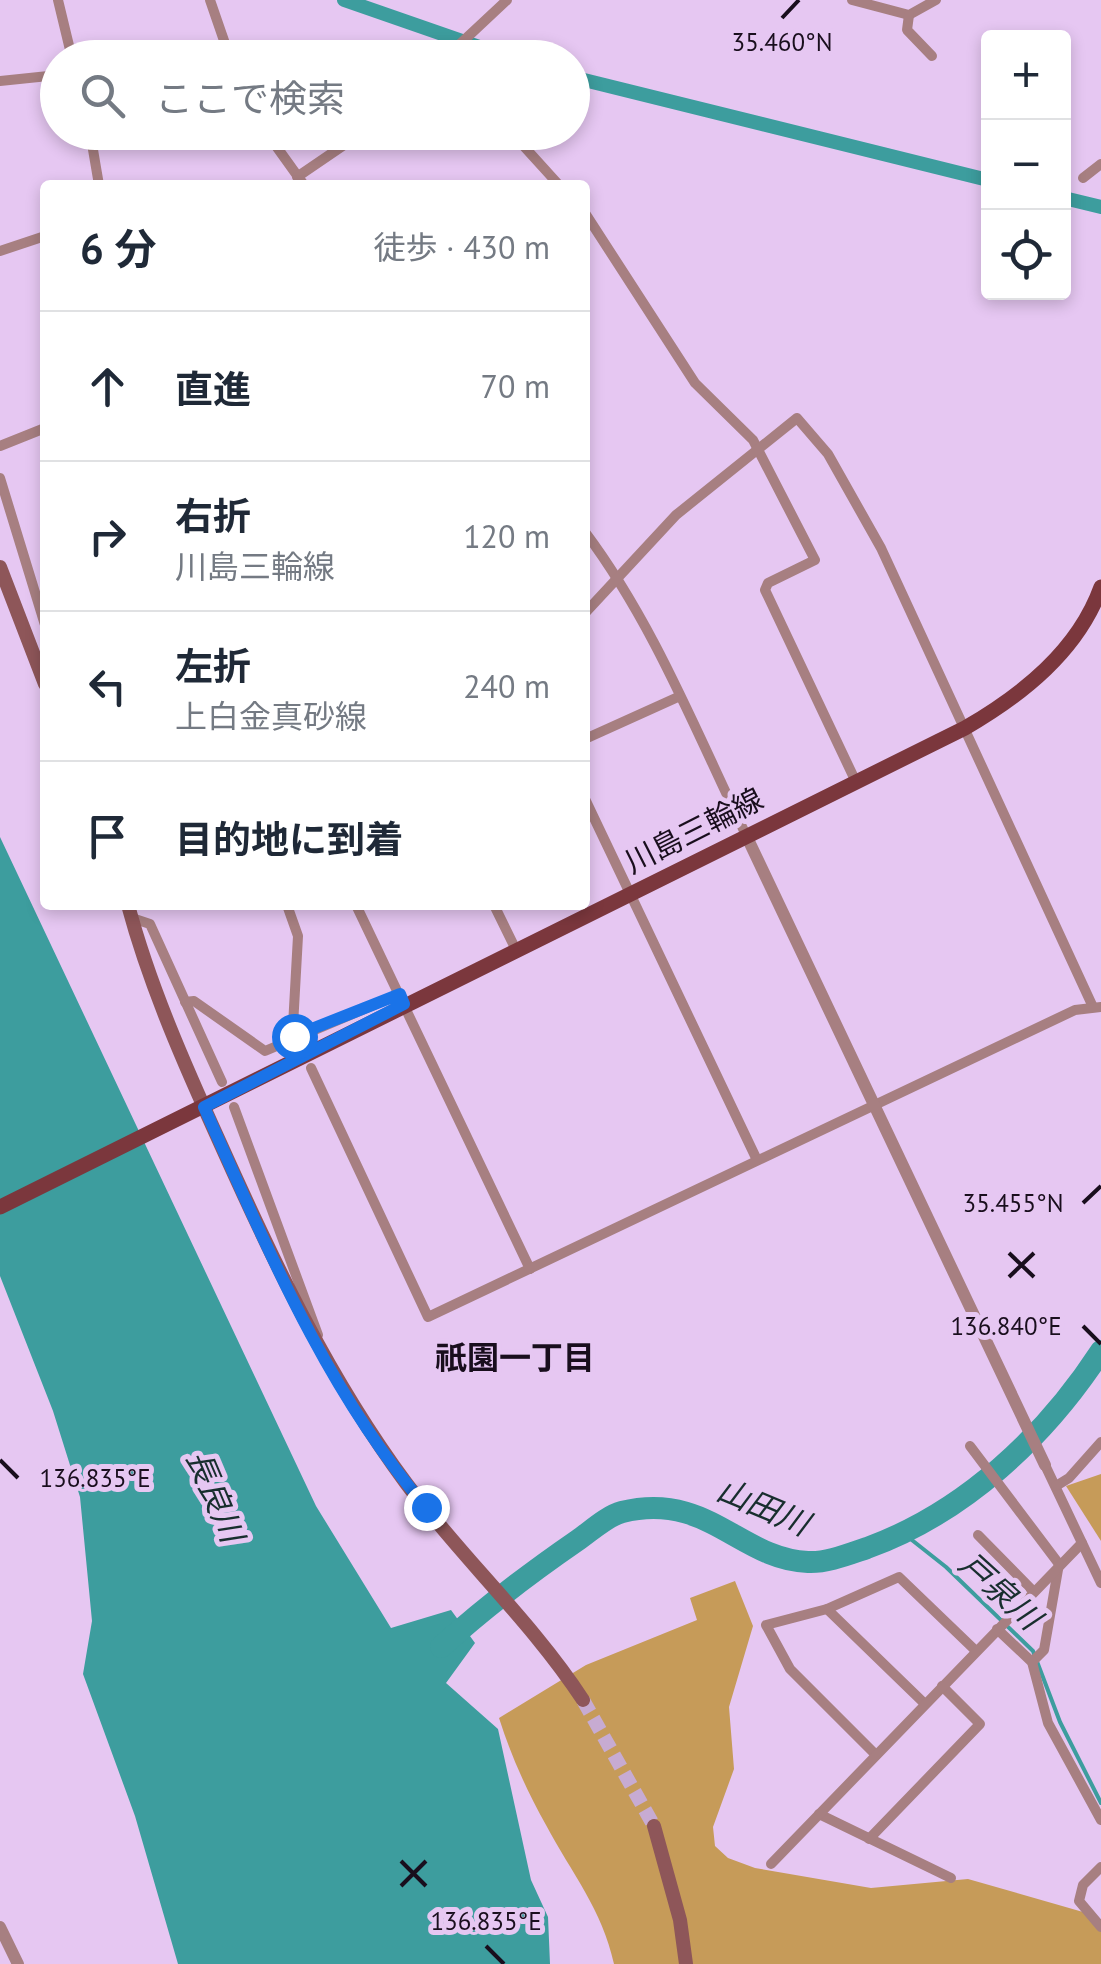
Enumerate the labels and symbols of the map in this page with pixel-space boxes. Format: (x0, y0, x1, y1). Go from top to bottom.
text: 35.460°N (732, 26, 832, 58)
street label: 川島三輪線 (618, 778, 769, 881)
route start (272, 1014, 318, 1060)
text: 35.455°N (963, 1187, 1063, 1219)
text: 136.840°E (950, 1310, 1062, 1342)
district label: 祇園一丁目 (435, 1336, 595, 1378)
water label: 長良川 (178, 1443, 255, 1551)
text: 136.835°E (39, 1462, 151, 1494)
water label: 山田川 (711, 1468, 819, 1545)
route end (404, 1485, 450, 1531)
water label: 戸泉川 (951, 1543, 1053, 1640)
text: 136.835°E (430, 1905, 542, 1937)

